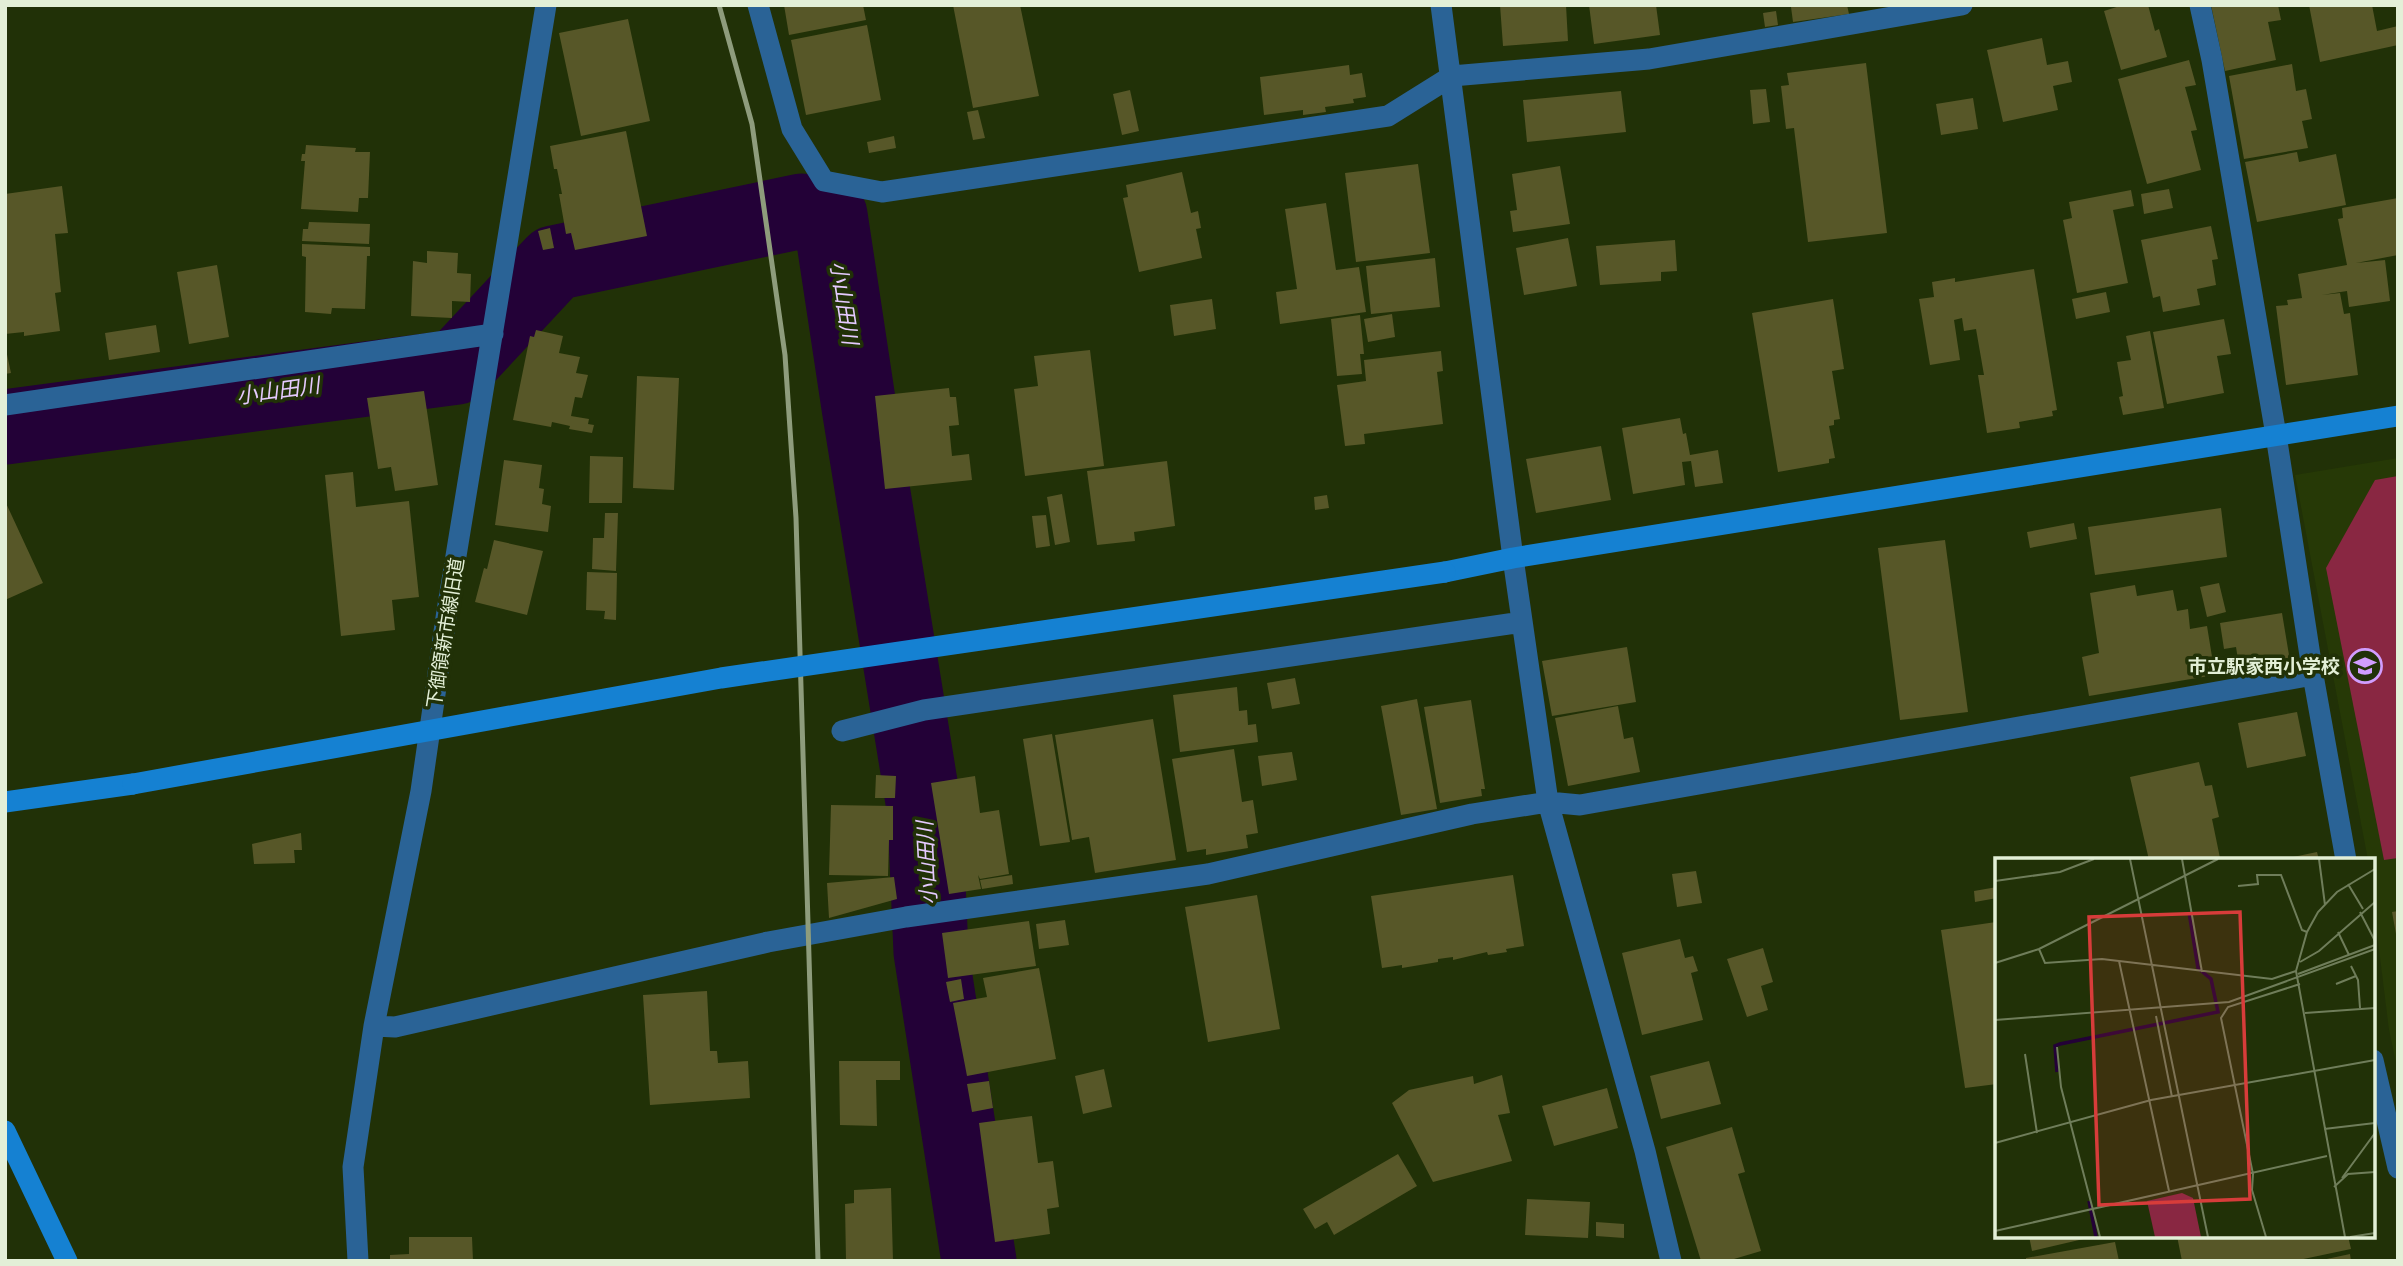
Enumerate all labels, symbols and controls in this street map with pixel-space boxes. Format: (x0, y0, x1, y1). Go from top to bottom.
water label: 小山田川 (825, 259, 865, 348)
water label: 小山田川 (234, 371, 323, 410)
street label: 下御領新市線旧道 (421, 556, 469, 710)
school or university icon: 市立駅家西小学校 (2346, 647, 2384, 685)
place label: 市立駅家西小学校 (2188, 654, 2340, 678)
water label: 小山田川 (911, 818, 942, 906)
inset map (1995, 858, 2375, 1238)

